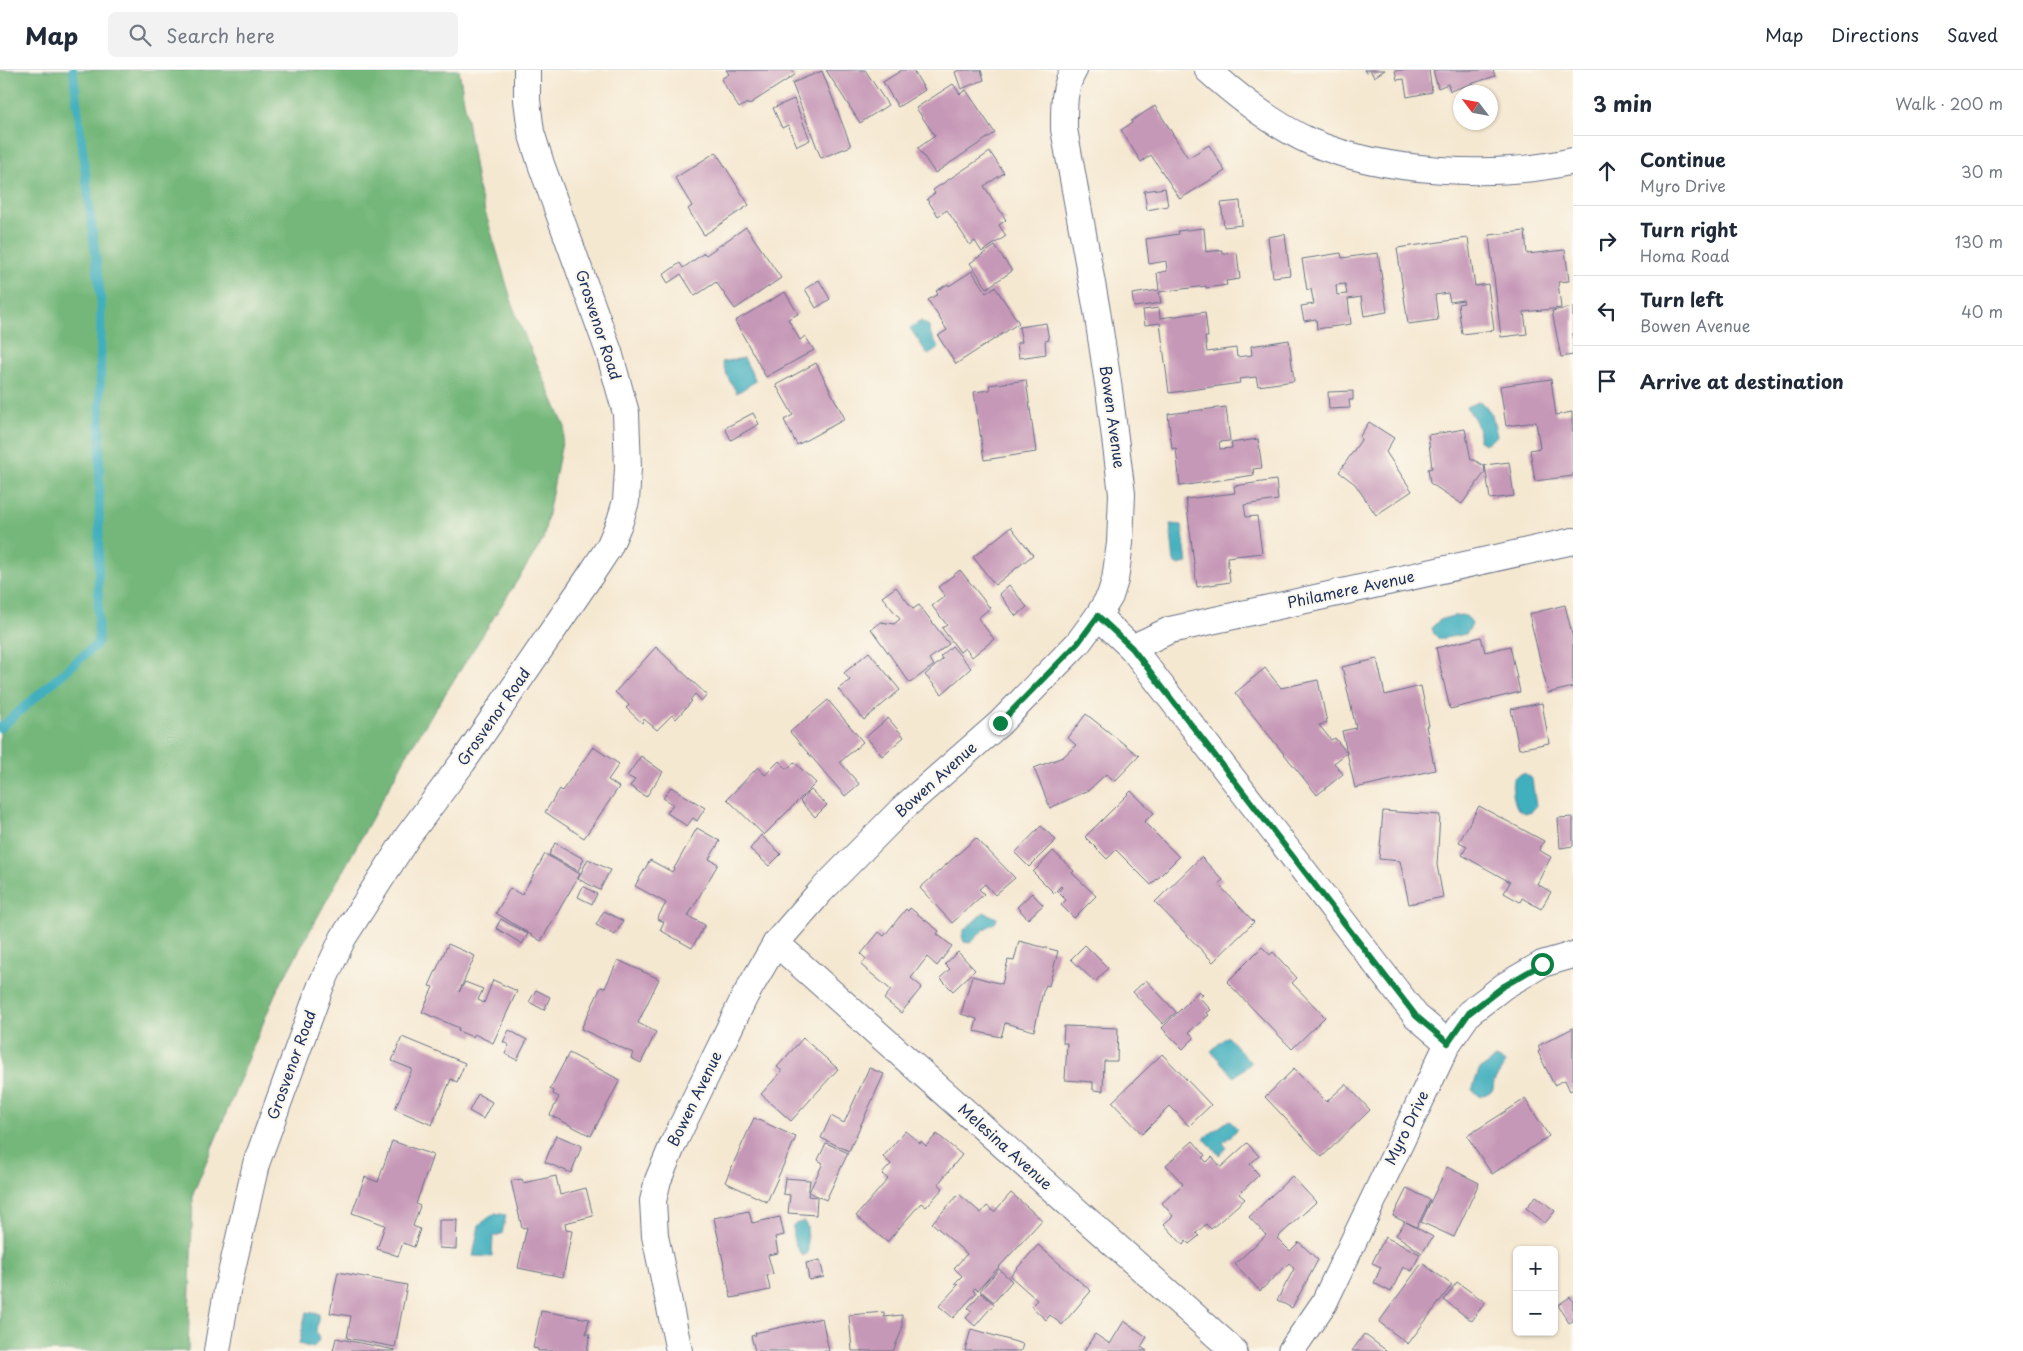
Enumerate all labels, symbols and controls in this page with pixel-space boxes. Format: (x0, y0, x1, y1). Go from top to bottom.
search box (108, 12, 458, 57)
text: Map (25, 17, 78, 53)
icon: search (126, 21, 154, 49)
text: Search here (166, 21, 275, 49)
text: Map (1765, 21, 1803, 48)
text: Directions (1831, 21, 1919, 48)
text: Saved (1947, 21, 1998, 48)
north arrow (1453, 85, 1498, 130)
text: 3 min (1593, 87, 1652, 119)
text: Walk · 200 m (1895, 91, 2003, 115)
text: Continue (1640, 145, 1726, 173)
icon: ahead (1593, 157, 1621, 185)
text: 30 m (1961, 159, 2003, 183)
text: Myro Drive (1640, 173, 1726, 197)
text: Turn right (1640, 215, 1738, 243)
icon: right (1593, 227, 1621, 255)
text: 130 m (1955, 229, 2003, 253)
text: Homa Road (1640, 243, 1730, 267)
street label: Grosvenor Road (571, 266, 628, 383)
text: Turn left (1640, 285, 1724, 313)
icon: left (1593, 297, 1621, 325)
text: 40 m (1961, 299, 2003, 323)
text: Bowen Avenue (1640, 313, 1750, 337)
street label: Bowen Avenue (1095, 364, 1132, 470)
icon: arrive (1593, 367, 1621, 395)
text: Arrive at destination (1640, 367, 1844, 395)
street label: Philamere Avenue (1285, 564, 1416, 613)
street label: Grosvenor Road (450, 663, 535, 770)
route end (989, 712, 1012, 735)
street label: Bowen Avenue (889, 736, 981, 822)
route start (1531, 953, 1554, 976)
street label: Grosvenor Road (260, 1007, 321, 1122)
street label: Bowen Avenue (661, 1047, 727, 1150)
street label: Myro Drive (1378, 1086, 1434, 1168)
street label: Melesina Avenue (954, 1097, 1058, 1195)
map controls (1513, 1246, 1558, 1336)
button: + (1513, 1246, 1558, 1291)
button: − (1513, 1291, 1558, 1336)

